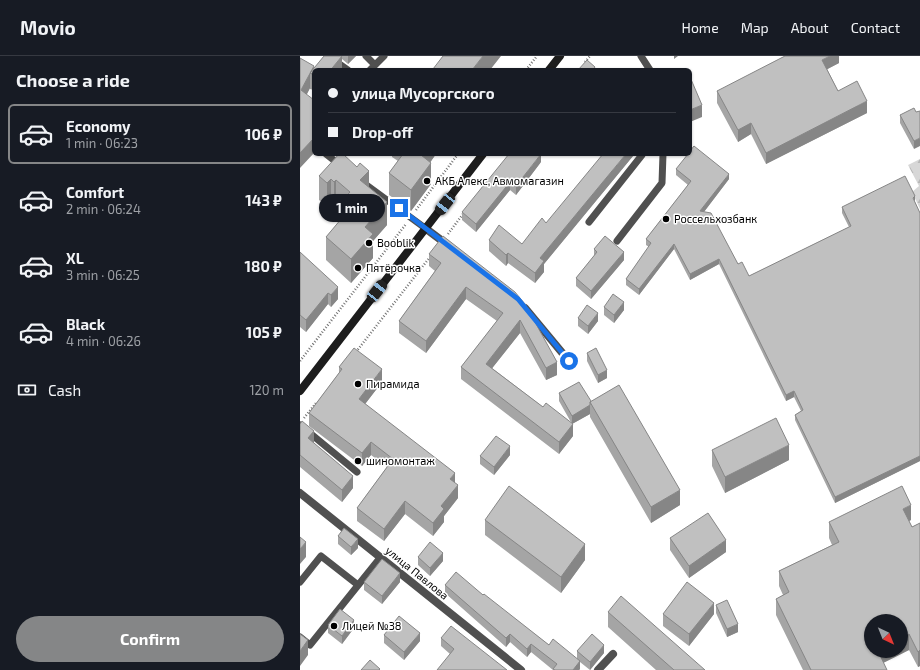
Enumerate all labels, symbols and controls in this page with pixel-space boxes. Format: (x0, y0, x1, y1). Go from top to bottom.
text: Movio (20, 16, 76, 39)
text: Home (682, 19, 719, 36)
text: Map (741, 19, 769, 36)
text: About (791, 19, 829, 36)
text: Contact (851, 19, 900, 36)
text: Choose a ride (16, 69, 130, 91)
text: улица Мусоргского (352, 84, 495, 102)
icon: car (18, 116, 54, 152)
text: Economy (66, 117, 131, 135)
text: Drop-off (352, 123, 413, 141)
text: 106 ₽ (245, 125, 282, 143)
text: 1 min · 06:23 (66, 135, 138, 151)
place label: АКБ Алекс, Авмомагазин (435, 174, 564, 187)
marker: АКБ Алекс, Авмомагазин (422, 176, 432, 186)
icon: car (18, 182, 54, 218)
text: Comfort (66, 183, 124, 201)
text: 143 ₽ (245, 191, 282, 209)
car (433, 191, 457, 217)
callout: 1 min (319, 194, 385, 222)
route end (390, 199, 408, 217)
text: 1 min (336, 200, 368, 216)
text: 2 min · 06:24 (66, 201, 141, 217)
place label: Россельхозбанк (674, 212, 757, 225)
marker: Россельхозбанк (661, 214, 671, 224)
place label: Booblik (377, 236, 415, 249)
marker: Booblik (364, 238, 374, 248)
icon: car (18, 248, 54, 284)
text: XL (66, 249, 84, 267)
text: 180 ₽ (245, 257, 282, 275)
place label: Пятёрочка (366, 261, 421, 274)
marker: Пятёрочка (353, 263, 363, 273)
text: 3 min · 06:25 (66, 267, 140, 283)
car (365, 278, 389, 304)
icon: car (18, 314, 54, 350)
text: Black (66, 315, 105, 333)
text: 105 ₽ (246, 323, 282, 341)
text: 4 min · 06:26 (66, 333, 141, 349)
route start (560, 352, 578, 370)
place label: Пирамида (366, 377, 420, 390)
icon: cash (16, 379, 38, 401)
marker: Пирамида (353, 379, 363, 389)
text: Cash (48, 381, 81, 399)
text: 120 m (249, 382, 284, 398)
place label: шиномонтаж (366, 454, 435, 467)
marker: шиномонтаж (353, 456, 363, 466)
street label: улица Павлова (383, 543, 451, 603)
north arrow (864, 614, 908, 658)
map controls (864, 614, 908, 658)
button: Confirm (16, 616, 284, 662)
place label: Лицей №38 (342, 619, 402, 632)
marker: Лицей №38 (329, 621, 339, 631)

